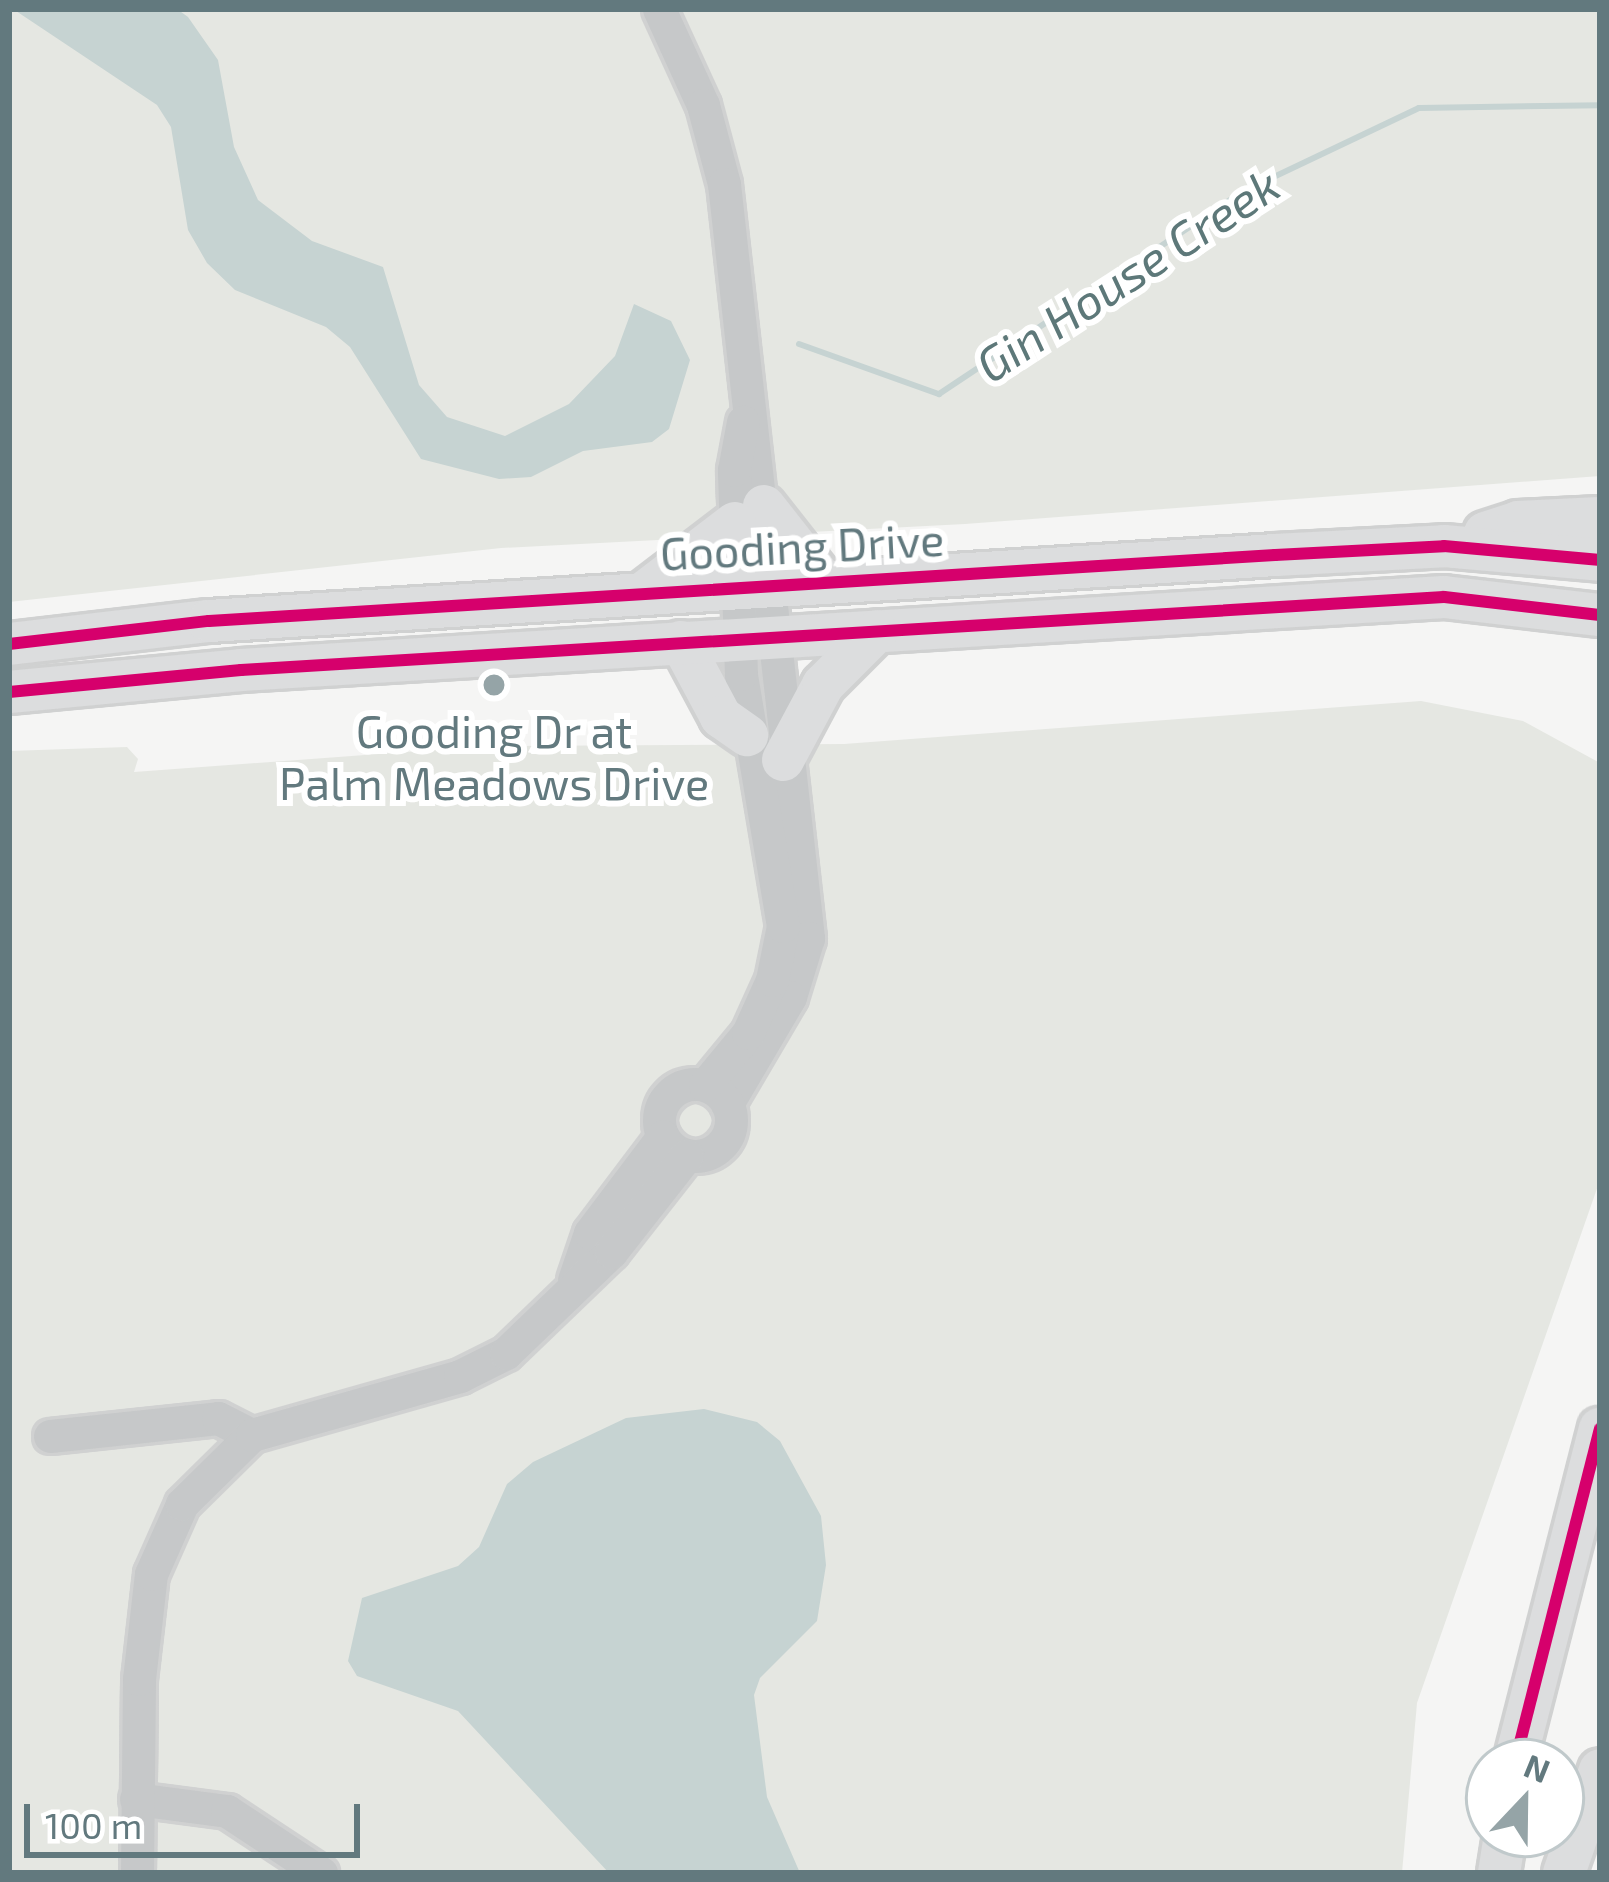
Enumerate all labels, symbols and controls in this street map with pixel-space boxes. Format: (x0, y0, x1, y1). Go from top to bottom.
water label: Gin House Creek (965, 155, 1289, 393)
street label: Gooding Drive (659, 512, 945, 580)
marker: Gooding Dr at Palm Meadows Drive (481, 672, 507, 698)
place label: Gooding Dr at Palm Meadows Drive (279, 704, 709, 810)
north arrow (1465, 1738, 1585, 1858)
text: N (1519, 1744, 1556, 1790)
scale bar (30, 1780, 366, 1854)
text: 100 m (45, 1803, 142, 1846)

